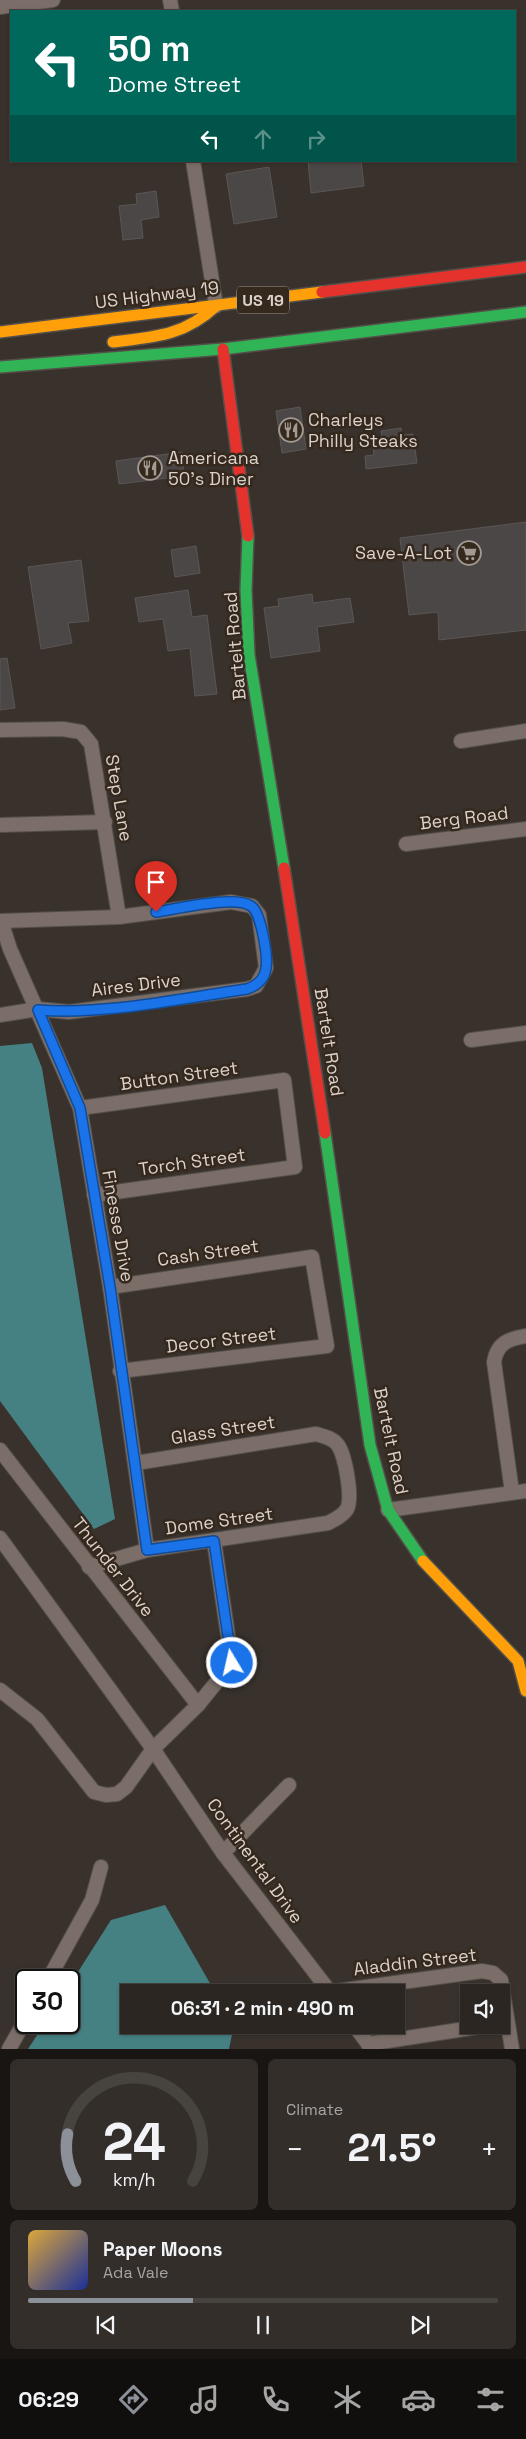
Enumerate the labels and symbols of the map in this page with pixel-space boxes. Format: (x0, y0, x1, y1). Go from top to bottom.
street label: US Highway 19 (94, 275, 220, 314)
road number: US 19 (237, 286, 289, 314)
place label: Charleys Philly Steaks (308, 408, 418, 452)
restaurant icon: Charleys Philly Steaks (278, 417, 304, 443)
place label: Americana 50's Diner (168, 446, 259, 490)
restaurant icon: Americana 50's Diner (137, 455, 163, 481)
supermarket icon: Save-A-Lot (456, 540, 482, 566)
place label: Save-A-Lot (355, 541, 452, 564)
street label: Bartelt Road (218, 591, 251, 701)
street label: Step Lane (101, 753, 138, 843)
street label: Berg Road (418, 801, 510, 834)
pin (135, 861, 177, 912)
street label: Aires Drive (90, 968, 182, 1001)
street label: Bartelt Road (310, 986, 349, 1098)
street label: Button Street (119, 1056, 239, 1095)
street label: Torch Street (137, 1143, 247, 1180)
street label: Finesse Drive (97, 1168, 140, 1284)
street label: Cash Street (156, 1234, 260, 1271)
street label: Decor Street (164, 1321, 277, 1358)
street label: Bartelt Road (369, 1385, 414, 1497)
street label: Glass Street (169, 1410, 277, 1449)
street label: Dome Street (163, 1502, 274, 1539)
street label: Thunder Drive (67, 1512, 159, 1621)
position arrow (205, 1636, 257, 1688)
street label: Continental Drive (202, 1794, 309, 1928)
street label: Aladdin Street (352, 1943, 478, 1980)
speed limit sign: 30 (15, 1969, 80, 2034)

